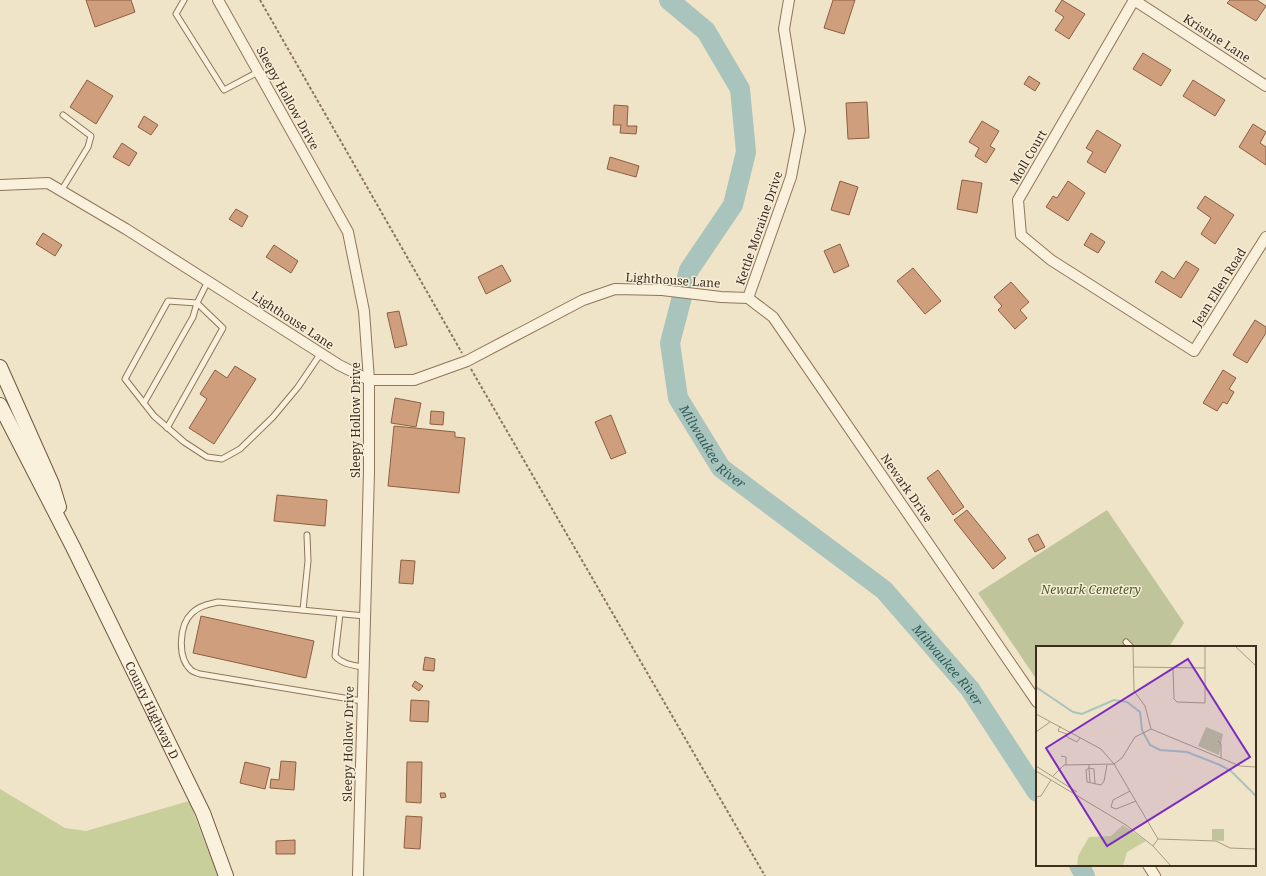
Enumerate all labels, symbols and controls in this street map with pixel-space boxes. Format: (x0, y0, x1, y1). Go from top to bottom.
street label: Kristine Lane (1180, 10, 1254, 66)
street label: Sleepy Hollow Drive (252, 43, 324, 153)
street label: Moll Court (1006, 127, 1050, 187)
street label: Kettle Moraine Drive (732, 169, 786, 287)
street label: Jean Ellen Road (1188, 244, 1250, 330)
street label: Lighthouse Lane (625, 268, 721, 292)
street label: Lighthouse Lane (248, 287, 338, 353)
street label: Sleepy Hollow Drive (347, 362, 364, 478)
water label: Milwaukee River (675, 400, 750, 493)
street label: Newark Drive (877, 450, 937, 526)
park label: Newark Cemetery (1040, 581, 1141, 598)
water label: Milwaukee River (908, 619, 988, 710)
inset map (1036, 646, 1256, 866)
street label: County Highway D (122, 658, 184, 762)
street label: Sleepy Hollow Drive (338, 686, 358, 802)

